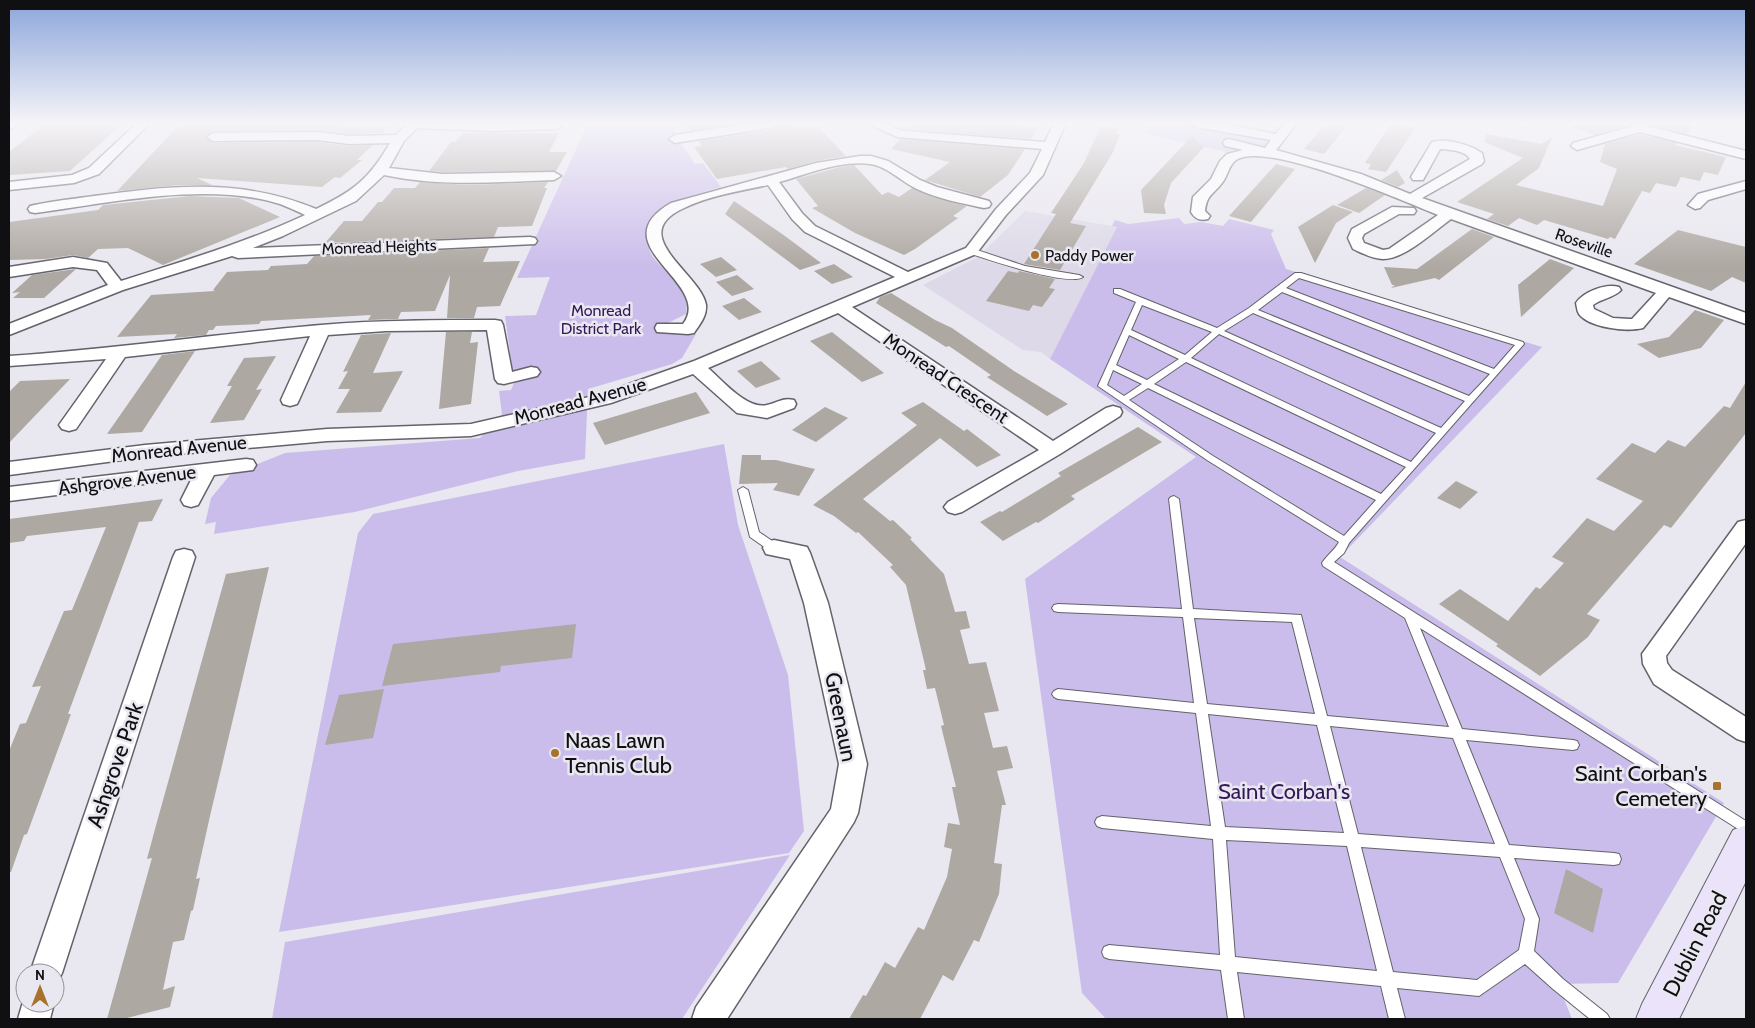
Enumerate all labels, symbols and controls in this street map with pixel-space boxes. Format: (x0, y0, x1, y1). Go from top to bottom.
street label: Roseville (1553, 224, 1615, 262)
street label: Monread Heights (321, 235, 437, 258)
place label: Paddy Power (1045, 246, 1134, 265)
marker: Paddy Power (1029, 249, 1041, 261)
park label: Monread District Park (561, 301, 642, 338)
street label: Monread Crescent (879, 328, 1013, 429)
street label: Monread Avenue (511, 372, 649, 430)
street label: Monread Avenue (110, 430, 248, 468)
street label: Ashgrove Avenue (57, 460, 198, 500)
street label: Greenaun (819, 670, 863, 764)
street label: Ashgrove Park (81, 699, 149, 831)
place label: Naas Lawn Tennis Club (565, 727, 672, 779)
marker: Naas Lawn Tennis Club (549, 747, 561, 759)
place label: Saint Corban's Cemetery (1575, 760, 1707, 812)
park label: Saint Corban's (1218, 778, 1350, 805)
marker: Saint Corban's Cemetery (1711, 780, 1723, 792)
street label: Dublin Road (1657, 887, 1733, 1001)
north arrow (15, 963, 65, 1013)
text: N (35, 966, 45, 984)

